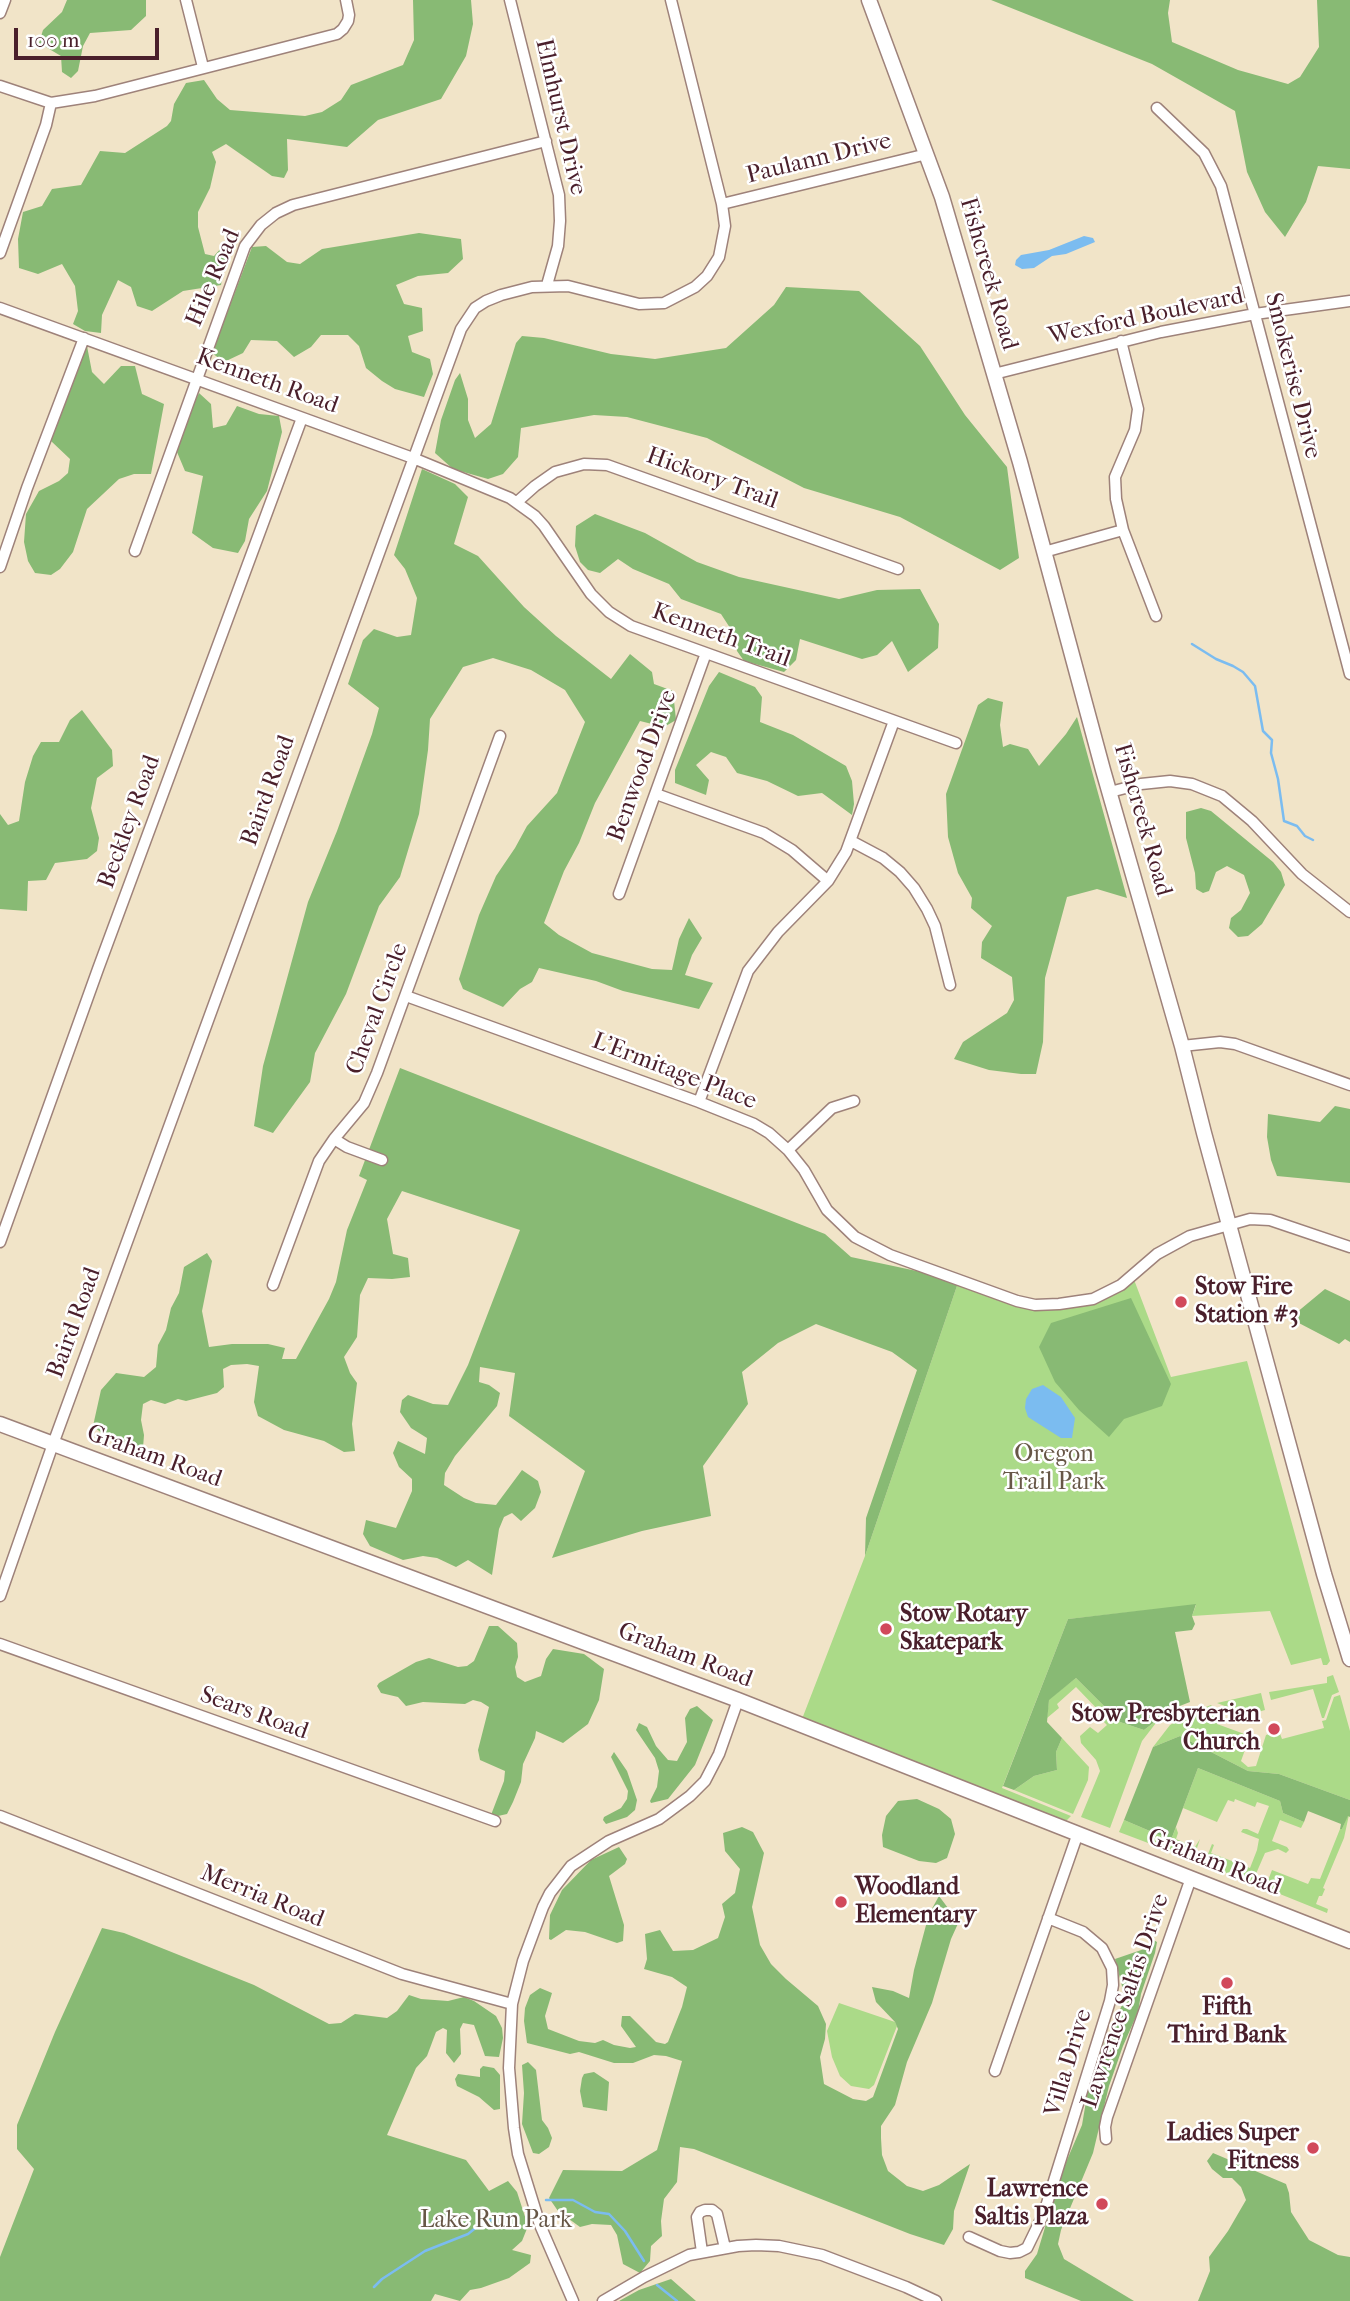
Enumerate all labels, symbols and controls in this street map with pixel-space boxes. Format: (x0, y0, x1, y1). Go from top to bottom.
scale bar (18, 14, 163, 58)
text: 100 m (27, 28, 80, 52)
street label: Elmhurst Drive (528, 36, 592, 198)
street label: Paulann Drive (744, 127, 894, 191)
street label: Fishcreek Road (952, 194, 1024, 354)
street label: Hile Road (181, 225, 247, 331)
street label: Wexford Boulevard (1046, 282, 1246, 352)
street label: Smokerise Drive (1257, 290, 1327, 462)
street label: Kenneth Road (192, 343, 342, 421)
street label: Hickory Trail (642, 442, 782, 516)
street label: Kenneth Trail (648, 598, 794, 674)
street label: Benwood Drive (602, 686, 684, 846)
street label: Baird Road (236, 732, 302, 850)
street label: Fishcreek Road (1106, 740, 1178, 900)
street label: Beckley Road (93, 751, 167, 893)
street label: Cheval Circle (341, 939, 415, 1079)
street label: L'Ermitage Place (588, 1027, 760, 1117)
street label: Baird Road (42, 1264, 108, 1382)
place label: Stow Fire Station #3 (1195, 1274, 1299, 1330)
marker: Stow Fire Station #3 (1173, 1294, 1189, 1310)
street label: Graham Road (83, 1419, 225, 1495)
park label: Oregon Trail Park (1003, 1441, 1105, 1497)
place label: Stow Rotary Skatepark (900, 1601, 1027, 1657)
street label: Graham Road (614, 1617, 756, 1695)
marker: Stow Rotary Skatepark (878, 1621, 894, 1637)
street label: Sears Road (196, 1681, 312, 1747)
place label: Stow Presbyterian Church (1072, 1701, 1260, 1757)
marker: Stow Presbyterian Church (1266, 1721, 1282, 1737)
street label: Graham Road (1143, 1823, 1285, 1903)
street label: Merria Road (196, 1859, 328, 1935)
place label: Woodland Elementary (855, 1874, 976, 1930)
street label: Lawrence Saltis Drive (1076, 1890, 1176, 2112)
marker: Woodland Elementary (833, 1894, 849, 1910)
marker: Fifth Third Bank (1219, 1975, 1235, 1991)
place label: Fifth Third Bank (1168, 1994, 1286, 2050)
street label: Villa Drive (1039, 2006, 1099, 2120)
place label: Ladies Super Fitness (1167, 2120, 1299, 2176)
marker: Ladies Super Fitness (1305, 2140, 1321, 2156)
place label: Lawrence Saltis Plaza (974, 2176, 1088, 2232)
marker: Lawrence Saltis Plaza (1094, 2196, 1110, 2212)
park label: Lake Run Park (420, 2207, 572, 2235)

